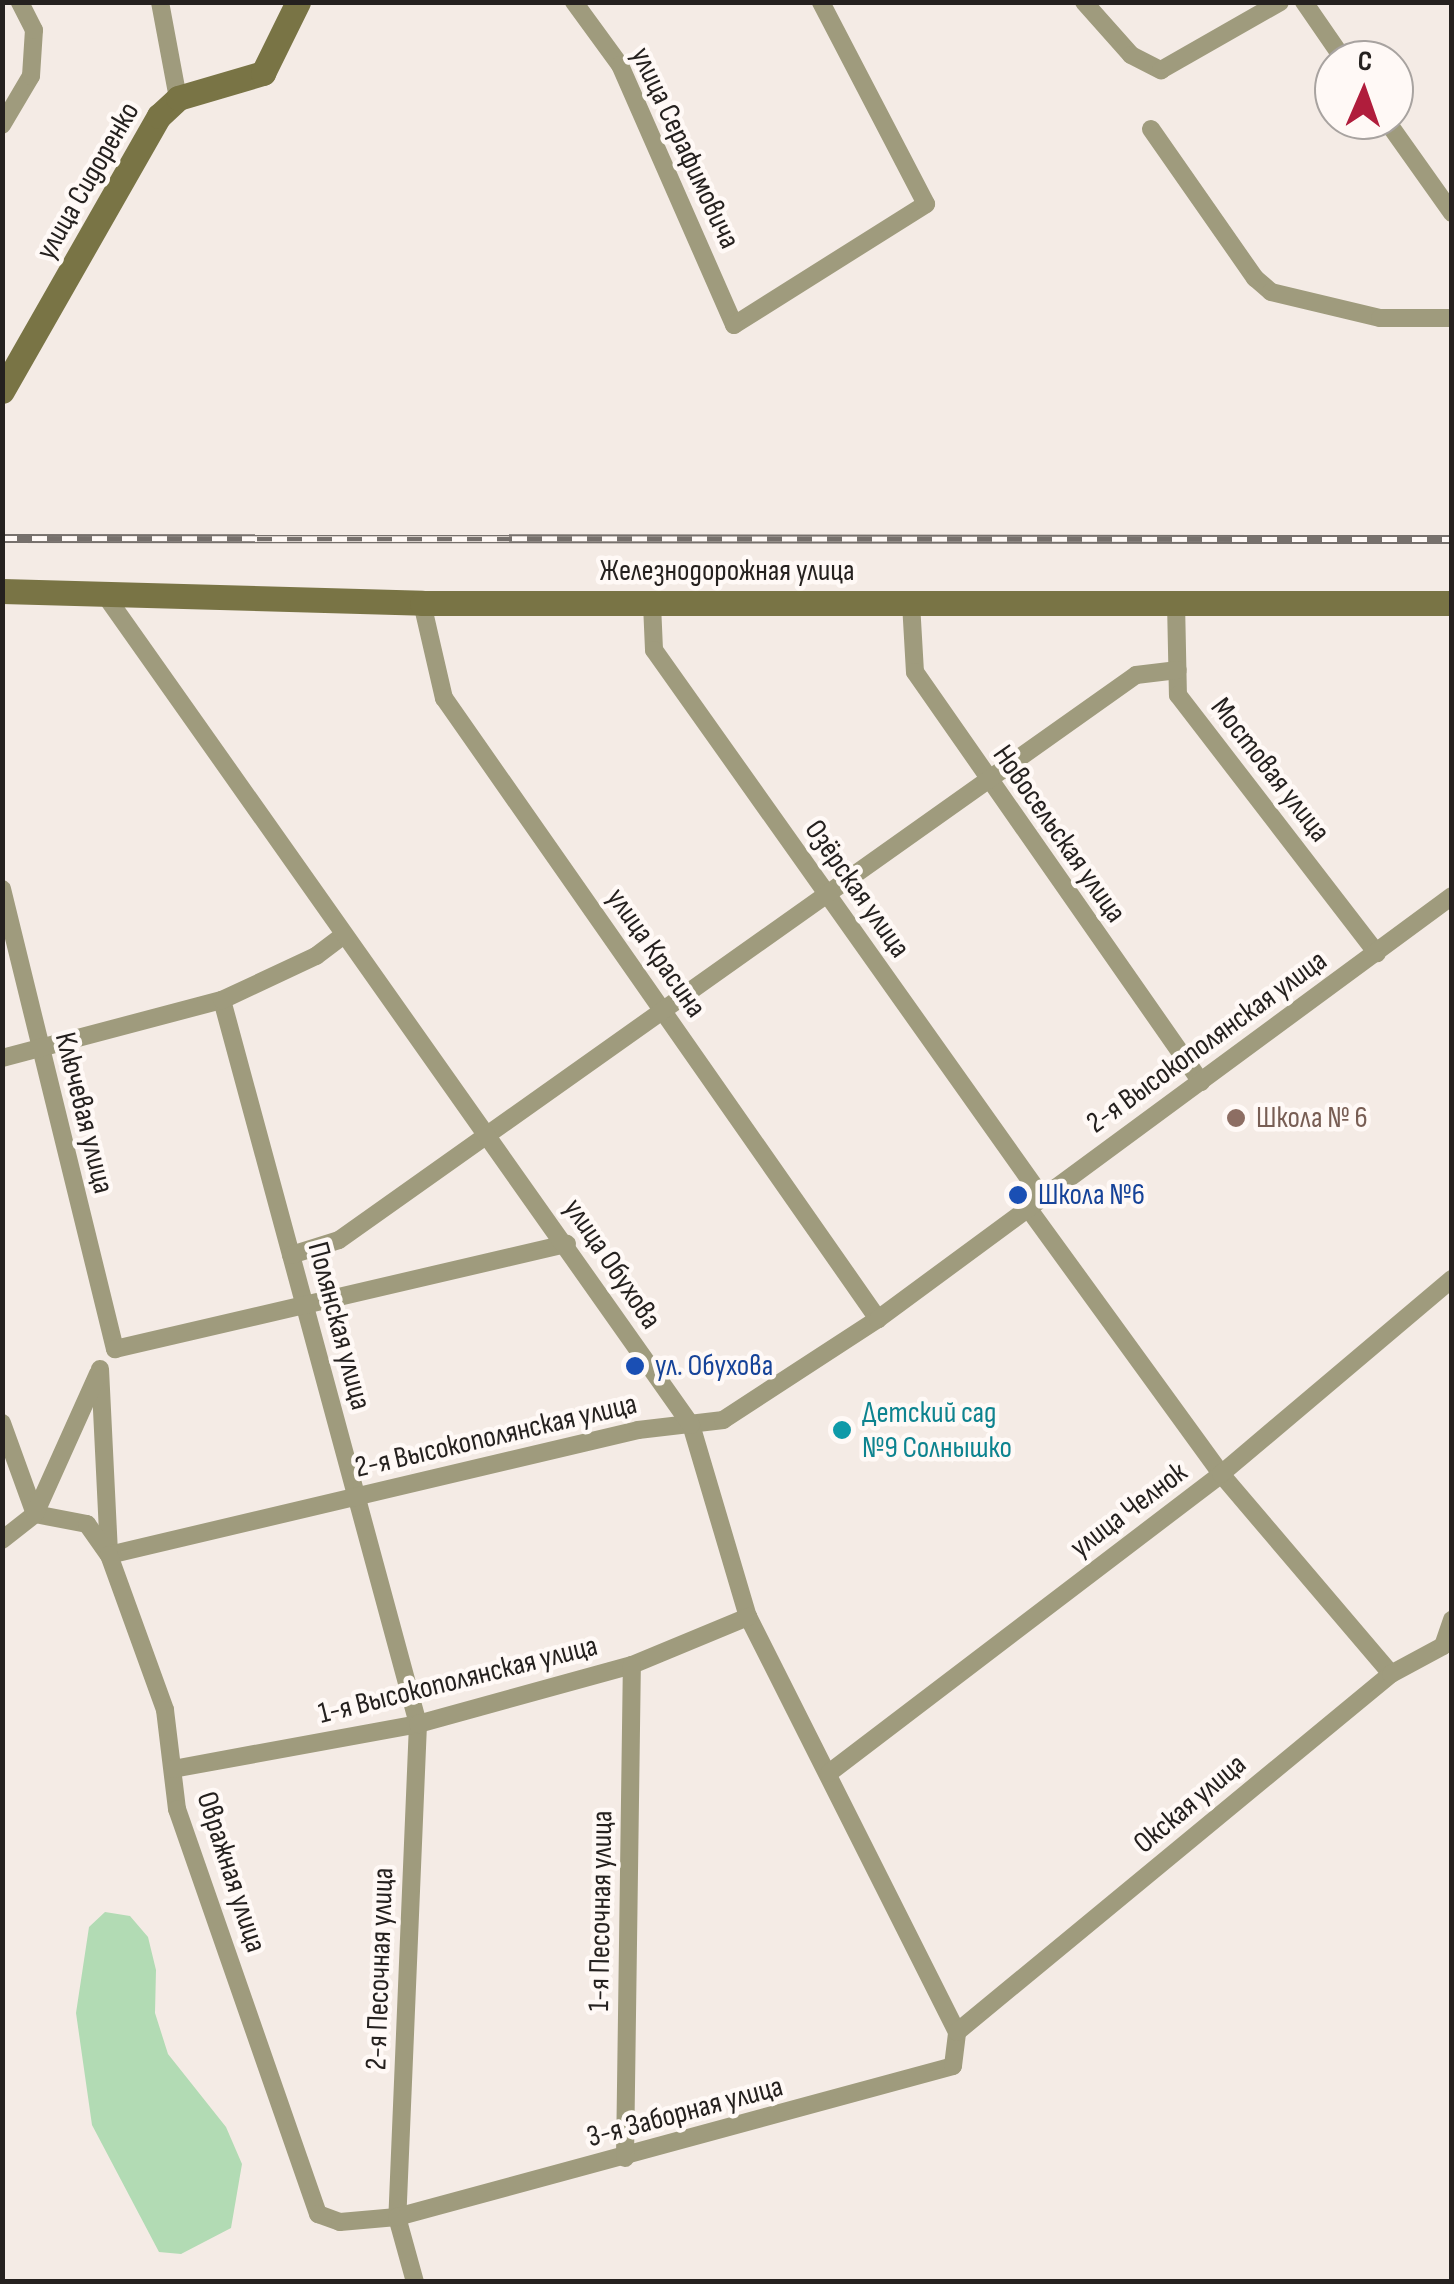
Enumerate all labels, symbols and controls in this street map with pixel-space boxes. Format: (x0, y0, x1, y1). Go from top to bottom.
north arrow (1314, 40, 1414, 140)
street label: улица Серафимовича (623, 42, 747, 254)
text: С (1357, 45, 1373, 78)
street label: улица Сидоренко (29, 96, 147, 266)
street label: Железнодорожная улица (600, 553, 854, 589)
street label: Мостовая улица (1203, 691, 1337, 849)
street label: Новосельская улица (985, 738, 1133, 930)
street label: Озёрская улица (796, 813, 918, 965)
street label: улица Красина (598, 882, 714, 1024)
street label: 2-я Высокополянская улица (1080, 943, 1334, 1141)
street label: Ключевая улица (47, 1029, 121, 1197)
place label: Школа № 6 (1256, 1100, 1368, 1136)
marker: Школа № 6 (1225, 1107, 1247, 1129)
place label: Школа №6 (1038, 1177, 1145, 1213)
marker: Школа №6 (1007, 1184, 1029, 1206)
street label: улица Обухова (555, 1192, 669, 1336)
street label: Полянская улица (299, 1238, 379, 1414)
place label: ул. Обухова (655, 1348, 773, 1384)
marker: ул. Обухова (624, 1355, 646, 1377)
street label: 2-я Высокополянская улица (352, 1386, 640, 1486)
place label: Детский сад №9 Солнышко (862, 1395, 1012, 1466)
marker: Детский сад №9 Солнышко (831, 1419, 853, 1441)
street label: улица Челнок (1064, 1454, 1194, 1566)
street label: 1-я Высокополянская улица (315, 1628, 601, 1732)
street label: Окская улица (1126, 1747, 1254, 1861)
street label: Овражная улица (188, 1787, 274, 1957)
street label: 1-я Песочная улица (581, 1810, 621, 2012)
street label: 2-я Песочная улица (358, 1867, 402, 2071)
street label: 3-я Заборная улица (583, 2069, 787, 2155)

